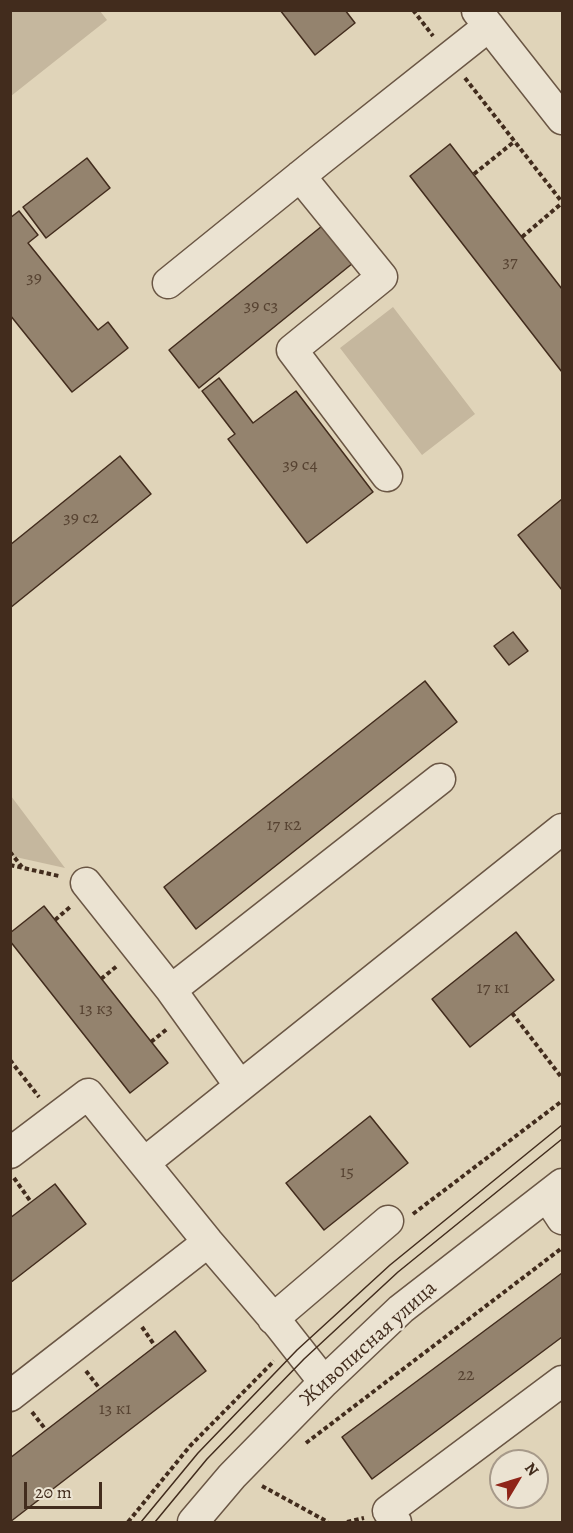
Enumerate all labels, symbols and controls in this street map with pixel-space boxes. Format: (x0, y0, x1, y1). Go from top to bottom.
house number: 37 (502, 252, 518, 274)
house number: 39 (26, 268, 42, 290)
house number: 39 с3 (244, 296, 278, 318)
house number: 39 с4 (282, 455, 318, 477)
house number: 39 с2 (63, 508, 99, 530)
house number: 17 к2 (266, 815, 302, 837)
house number: 17 к1 (477, 978, 509, 1000)
house number: 13 к3 (79, 999, 113, 1021)
house number: 15 (340, 1162, 354, 1184)
street label: Живописная улица (295, 1276, 443, 1412)
house number: 22 (457, 1365, 475, 1387)
house number: 13 к1 (99, 1399, 131, 1421)
north arrow (489, 1449, 549, 1509)
text: N (519, 1458, 544, 1481)
scale bar (27, 1470, 105, 1508)
text: 20 m (35, 1480, 72, 1504)

